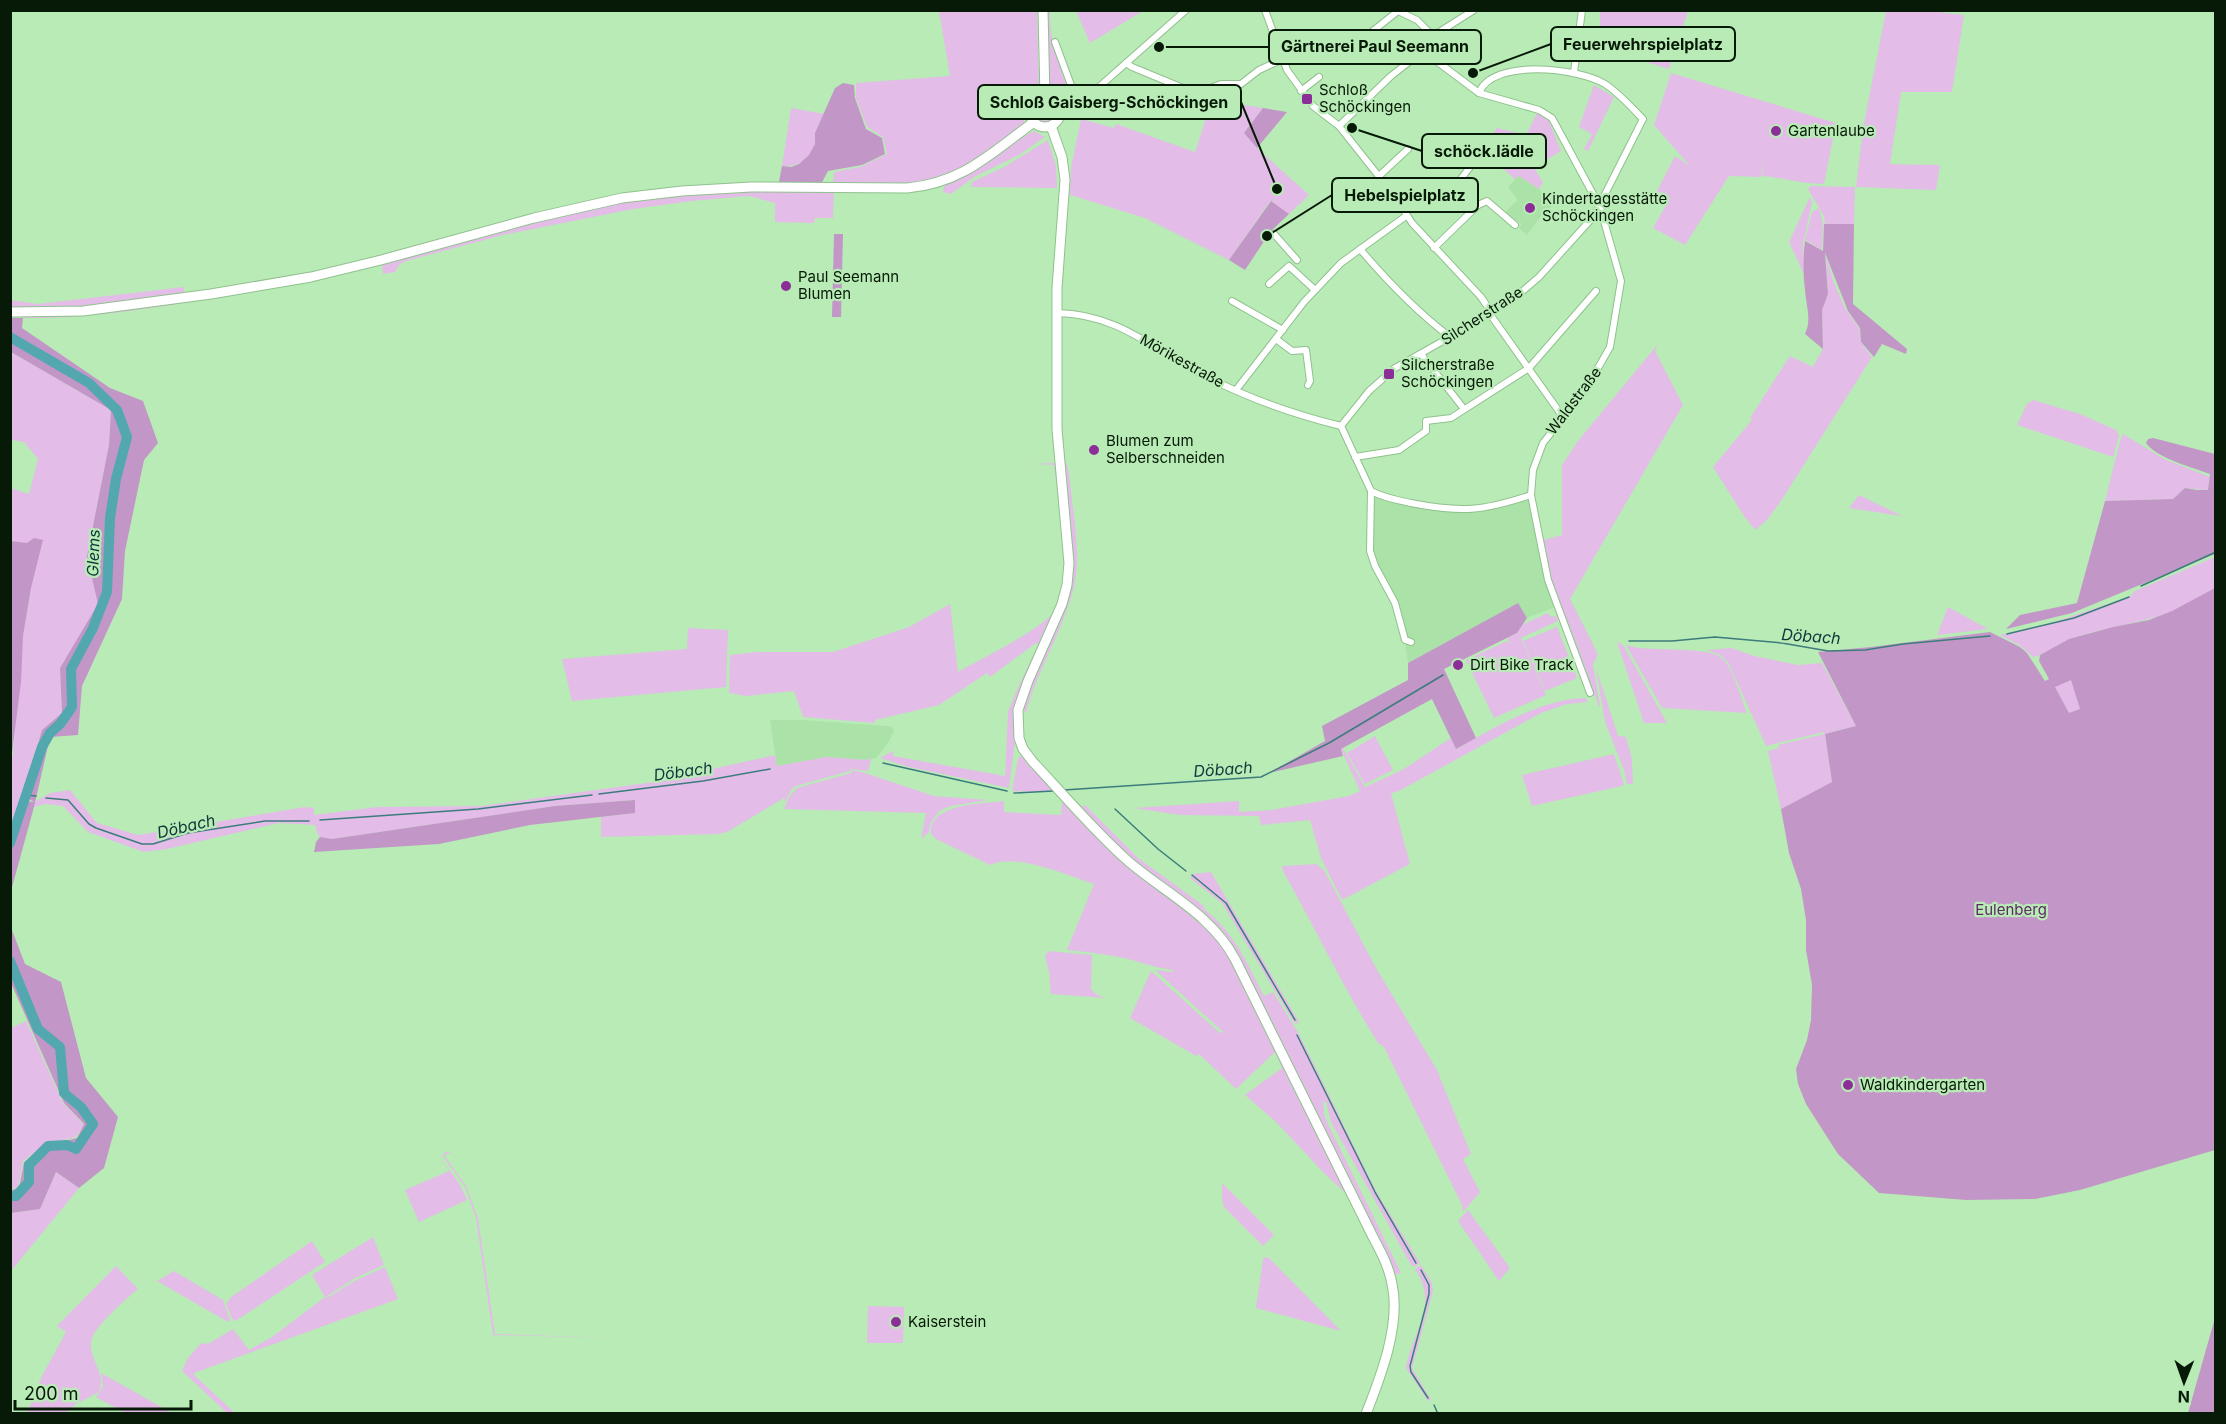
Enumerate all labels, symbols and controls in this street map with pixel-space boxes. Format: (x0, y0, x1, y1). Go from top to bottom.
callout: Feuerwehrspielplatz (1551, 27, 1735, 61)
callout: Gärtnerei Paul Seemann (1269, 30, 1481, 64)
text: Feuerwehrspielplatz (1563, 34, 1723, 54)
text: Gärtnerei Paul Seemann (1281, 36, 1469, 56)
place label: Schloß Schöckingen (1319, 80, 1411, 116)
callout: Schloß Gaisberg-Schöckingen (978, 85, 1241, 119)
text: Schloß Gaisberg-Schöckingen (990, 92, 1228, 112)
marker: Schloß Schöckingen (1300, 92, 1314, 106)
place label: Gartenlaube (1788, 121, 1875, 140)
marker: Gartenlaube (1769, 124, 1783, 138)
callout: schöck.lädle (1422, 134, 1546, 168)
text: schöck.lädle (1434, 141, 1534, 161)
callout: Hebelspielplatz (1332, 178, 1478, 212)
text: Hebelspielplatz (1344, 185, 1466, 205)
place label: Kindertagesstätte Schöckingen (1542, 189, 1667, 225)
marker: Kindertagesstätte Schöckingen (1523, 201, 1537, 215)
place label: Paul Seemann Blumen (798, 267, 899, 303)
marker: Paul Seemann Blumen (779, 279, 793, 293)
street label: Silcherstraße (1437, 282, 1526, 349)
street label: Mörikestraße (1137, 330, 1228, 392)
place label: Silcherstraße Schöckingen (1401, 355, 1495, 391)
street label: Waldstraße (1542, 363, 1605, 438)
marker: Silcherstraße Schöckingen (1382, 367, 1396, 381)
place label: Blumen zum Selberschneiden (1106, 431, 1225, 467)
marker: Blumen zum Selberschneiden (1087, 443, 1101, 457)
water label: Glems (82, 529, 104, 577)
water label: Döbach (1781, 624, 1841, 648)
place label: Dirt Bike Track (1470, 655, 1574, 674)
marker: Dirt Bike Track (1451, 658, 1465, 672)
water label: Döbach (652, 757, 714, 785)
water label: Döbach (1193, 757, 1253, 781)
water label: Döbach (155, 810, 217, 842)
park label: Eulenberg (1975, 900, 2047, 919)
place label: Waldkindergarten (1860, 1075, 1985, 1094)
marker: Waldkindergarten (1841, 1078, 1855, 1092)
place label: Kaiserstein (908, 1312, 986, 1331)
marker: Kaiserstein (889, 1315, 903, 1329)
north arrow (2154, 1352, 2214, 1412)
scale bar (15, 1373, 190, 1411)
text: 200 m (24, 1383, 79, 1404)
text: N (2177, 1387, 2190, 1407)

